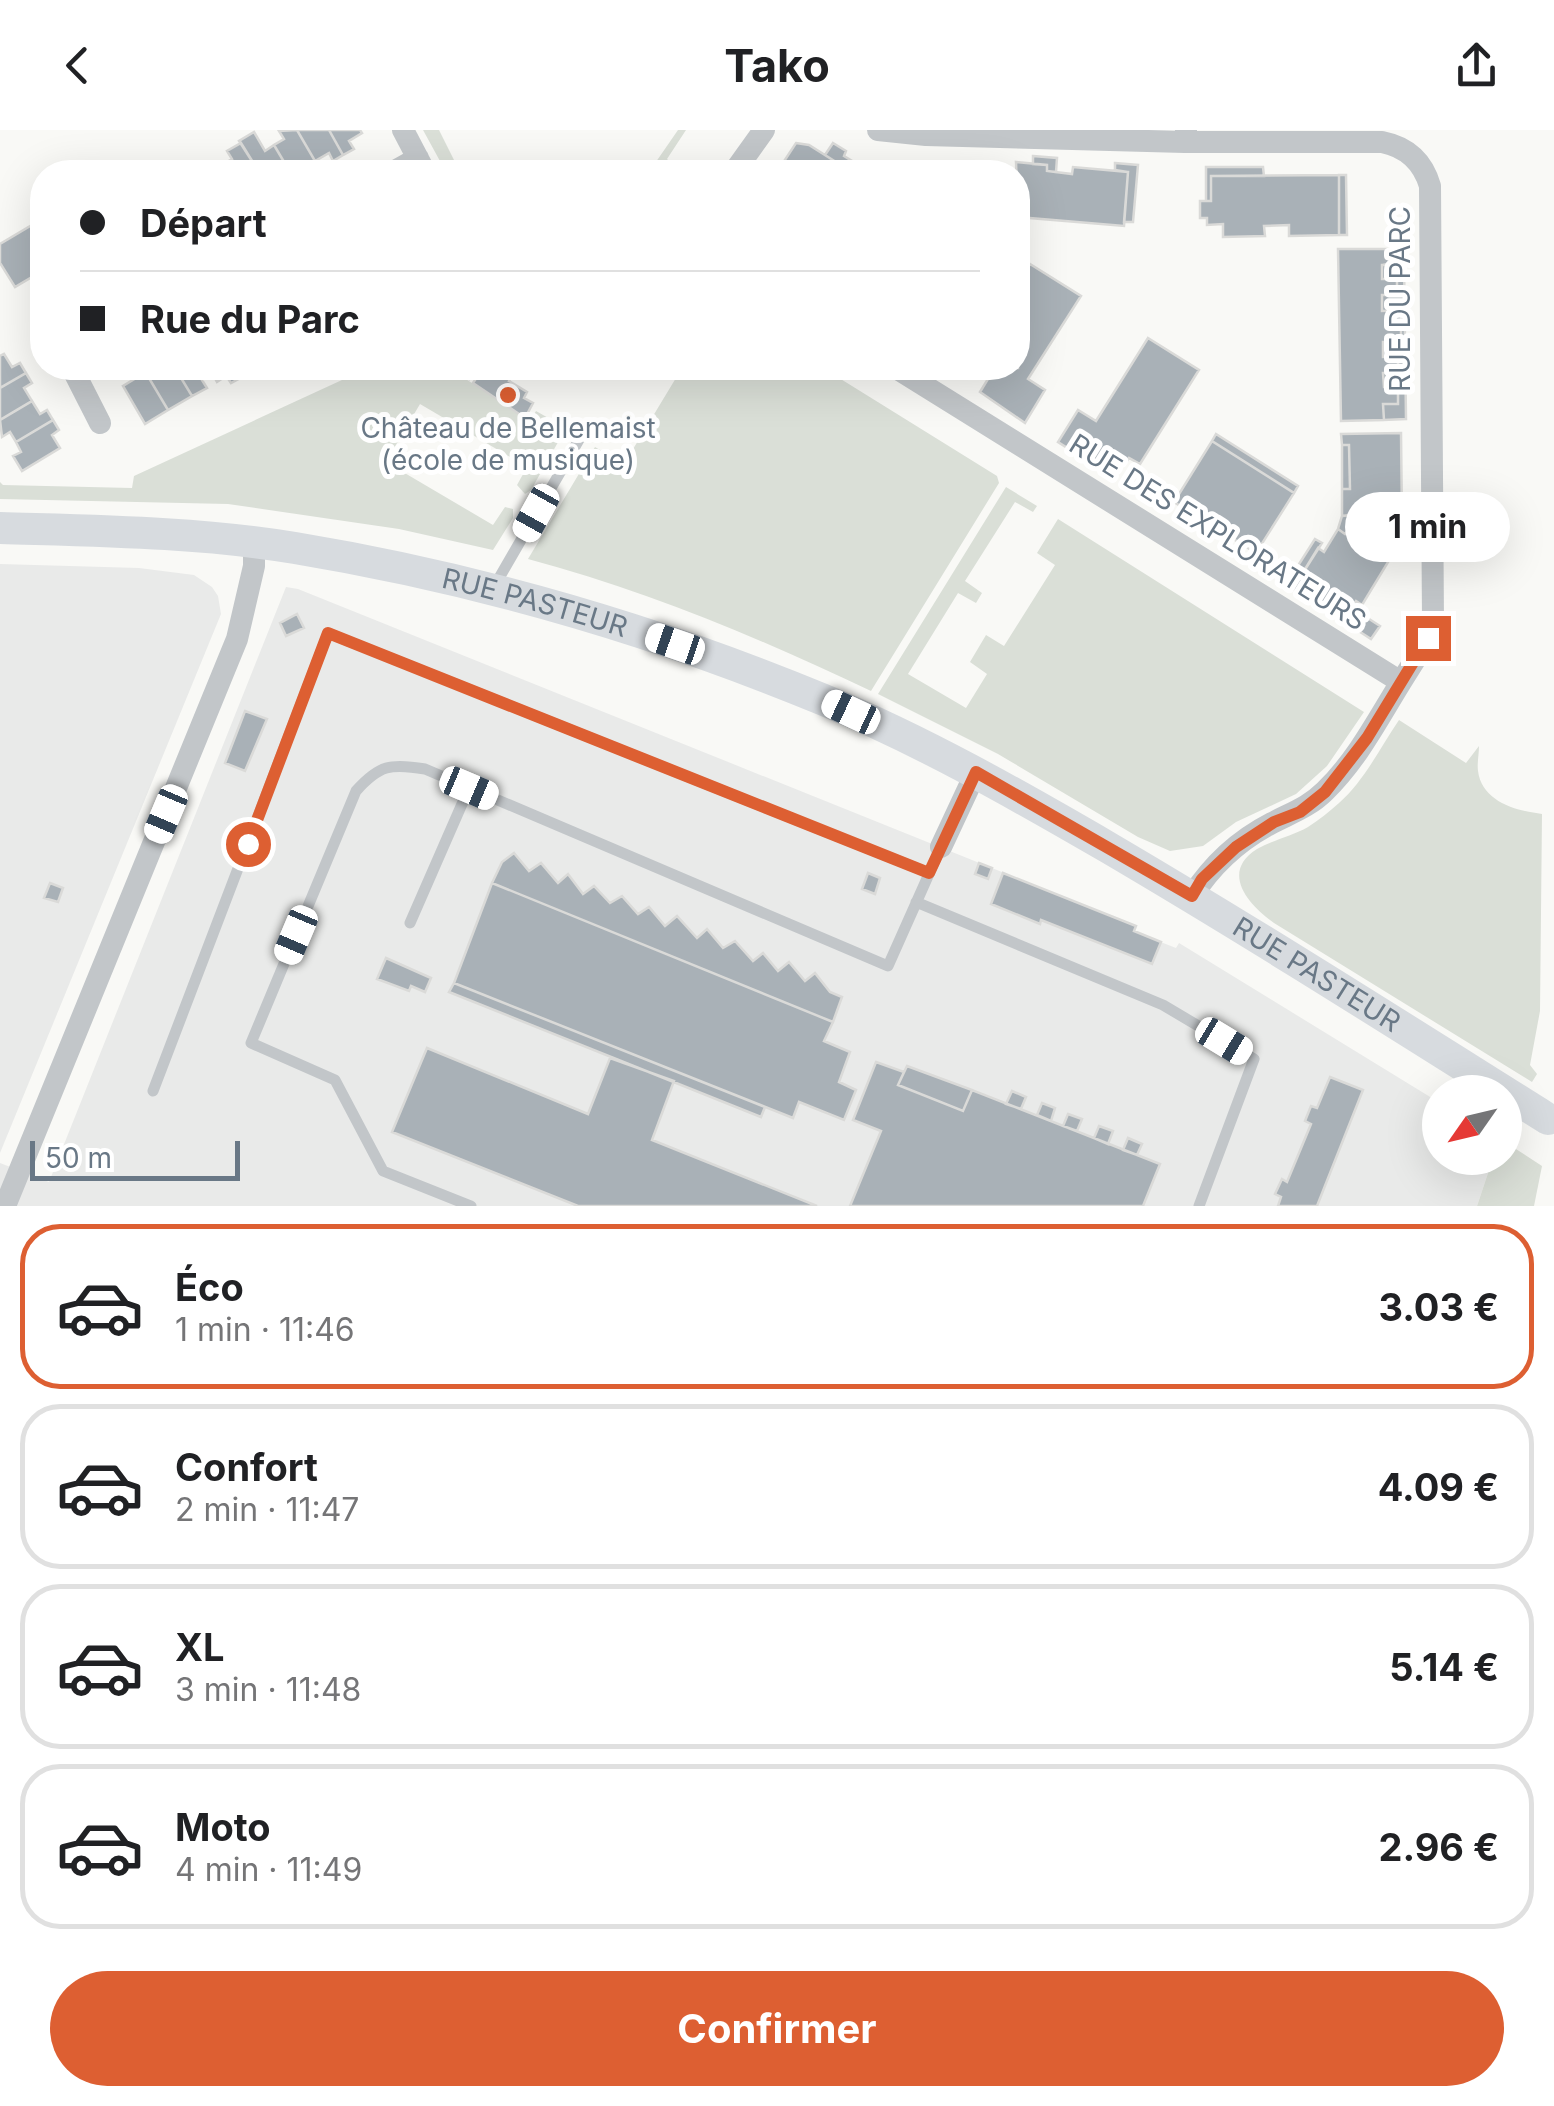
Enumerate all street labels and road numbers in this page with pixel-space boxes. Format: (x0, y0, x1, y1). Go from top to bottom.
street label: RUE DU PARC (1383, 206, 1417, 392)
street label: RUE DES EXPLORATEURS (1063, 427, 1373, 637)
street label: RUE PASTEUR (439, 561, 632, 644)
street label: RUE PASTEUR (1227, 910, 1407, 1039)

